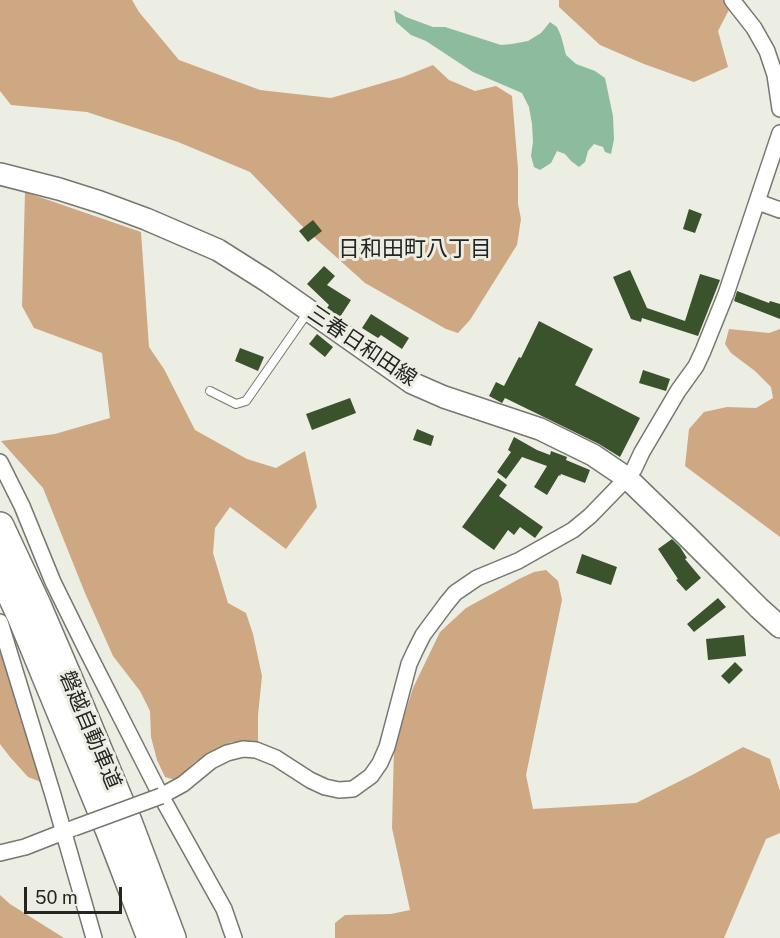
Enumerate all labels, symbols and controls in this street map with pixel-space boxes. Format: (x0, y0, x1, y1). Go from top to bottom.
district label: 日和田町八丁目 (338, 236, 492, 262)
street label: 三春日和田線 (303, 300, 421, 392)
street label: 磐越自動車道 (54, 667, 126, 793)
scale bar (27, 875, 124, 913)
text: 50 m (35, 887, 78, 908)

